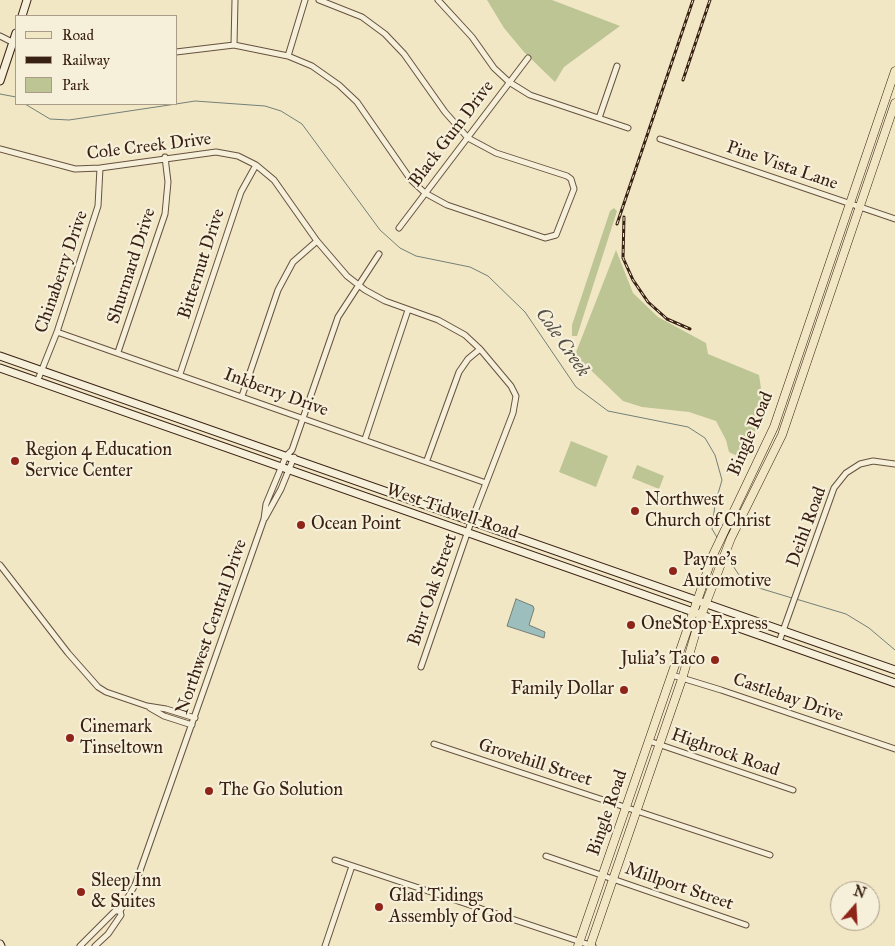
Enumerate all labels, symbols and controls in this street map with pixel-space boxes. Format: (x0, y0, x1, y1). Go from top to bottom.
legend (15, 15, 178, 105)
text: Road (62, 26, 94, 44)
text: Railway (62, 51, 110, 69)
text: Park (62, 76, 89, 94)
street label: Black Gum Drive (405, 77, 499, 191)
street label: Cole Creek Drive (86, 129, 212, 165)
street label: Pine Vista Lane (723, 137, 841, 195)
street label: Shurmard Drive (103, 205, 161, 327)
street label: Bitternut Drive (174, 206, 230, 322)
street label: Chinaberry Drive (31, 208, 93, 336)
water label: Cole Creek (530, 304, 594, 382)
street label: Inkberry Drive (221, 364, 331, 422)
street label: Bingle Road (724, 389, 778, 479)
place label: Region 4 Education Service Center (25, 440, 172, 482)
marker: Region 4 Education Service Center (9, 455, 21, 467)
street label: West Tidwell Road (383, 479, 521, 545)
street label: Deihl Road (783, 484, 831, 570)
place label: Northwest Church of Christ (645, 490, 771, 532)
marker: Northwest Church of Christ (629, 505, 641, 517)
place label: Ocean Point (311, 514, 401, 536)
marker: Ocean Point (295, 519, 307, 531)
street label: Burr Oak Street (404, 531, 462, 649)
street label: Northwest Central Drive (172, 537, 252, 717)
place label: Payne's Automotive (683, 550, 771, 592)
marker: Payne's Automotive (667, 565, 679, 577)
place label: OneStop Express (641, 614, 768, 636)
marker: OneStop Express (625, 619, 637, 631)
place label: Julia's Taco (621, 649, 705, 671)
marker: Julia's Taco (709, 654, 721, 666)
street label: Castlebay Drive (730, 669, 846, 727)
place label: Family Dollar (511, 679, 614, 701)
marker: Family Dollar (618, 684, 630, 696)
place label: Cinemark Tinseltown (80, 717, 163, 760)
street label: Highrock Road (668, 724, 782, 782)
marker: Cinemark Tinseltown (64, 732, 76, 744)
street label: Grovehill Street (476, 734, 594, 792)
street label: Bingle Road (583, 767, 633, 859)
place label: The Go Solution (219, 780, 343, 802)
marker: The Go Solution (203, 785, 215, 797)
street label: Millport Street (622, 858, 736, 916)
place label: Sleep Inn & Suites (91, 871, 161, 914)
north arrow (830, 881, 880, 931)
text: N (851, 882, 868, 902)
marker: Sleep Inn & Suites (75, 886, 87, 898)
place label: Glad Tidings Assembly of God (389, 886, 513, 929)
marker: Glad Tidings Assembly of God (373, 901, 385, 913)

